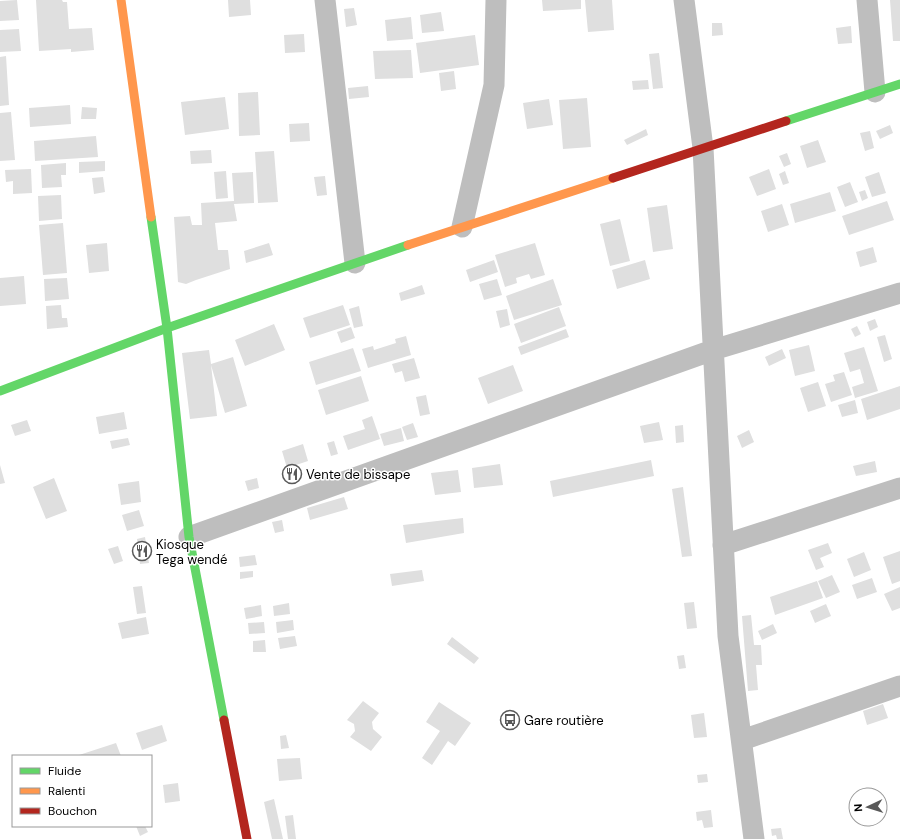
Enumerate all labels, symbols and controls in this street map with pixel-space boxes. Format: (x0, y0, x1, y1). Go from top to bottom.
restaurant icon: Vente de bissape (281, 463, 303, 485)
place label: Vente de bissape (306, 466, 410, 483)
place label: Kiosque Tega wendé (156, 536, 227, 568)
restaurant icon: Kiosque Tega wendé (131, 540, 153, 562)
bus stop icon: Gare routière (499, 709, 521, 731)
place label: Gare routière (524, 712, 604, 729)
legend (12, 755, 152, 827)
text: Fluide (48, 763, 81, 779)
text: Ralenti (48, 783, 86, 799)
north arrow (848, 787, 888, 827)
text: Bouchon (48, 803, 97, 819)
text: N (851, 803, 865, 812)

